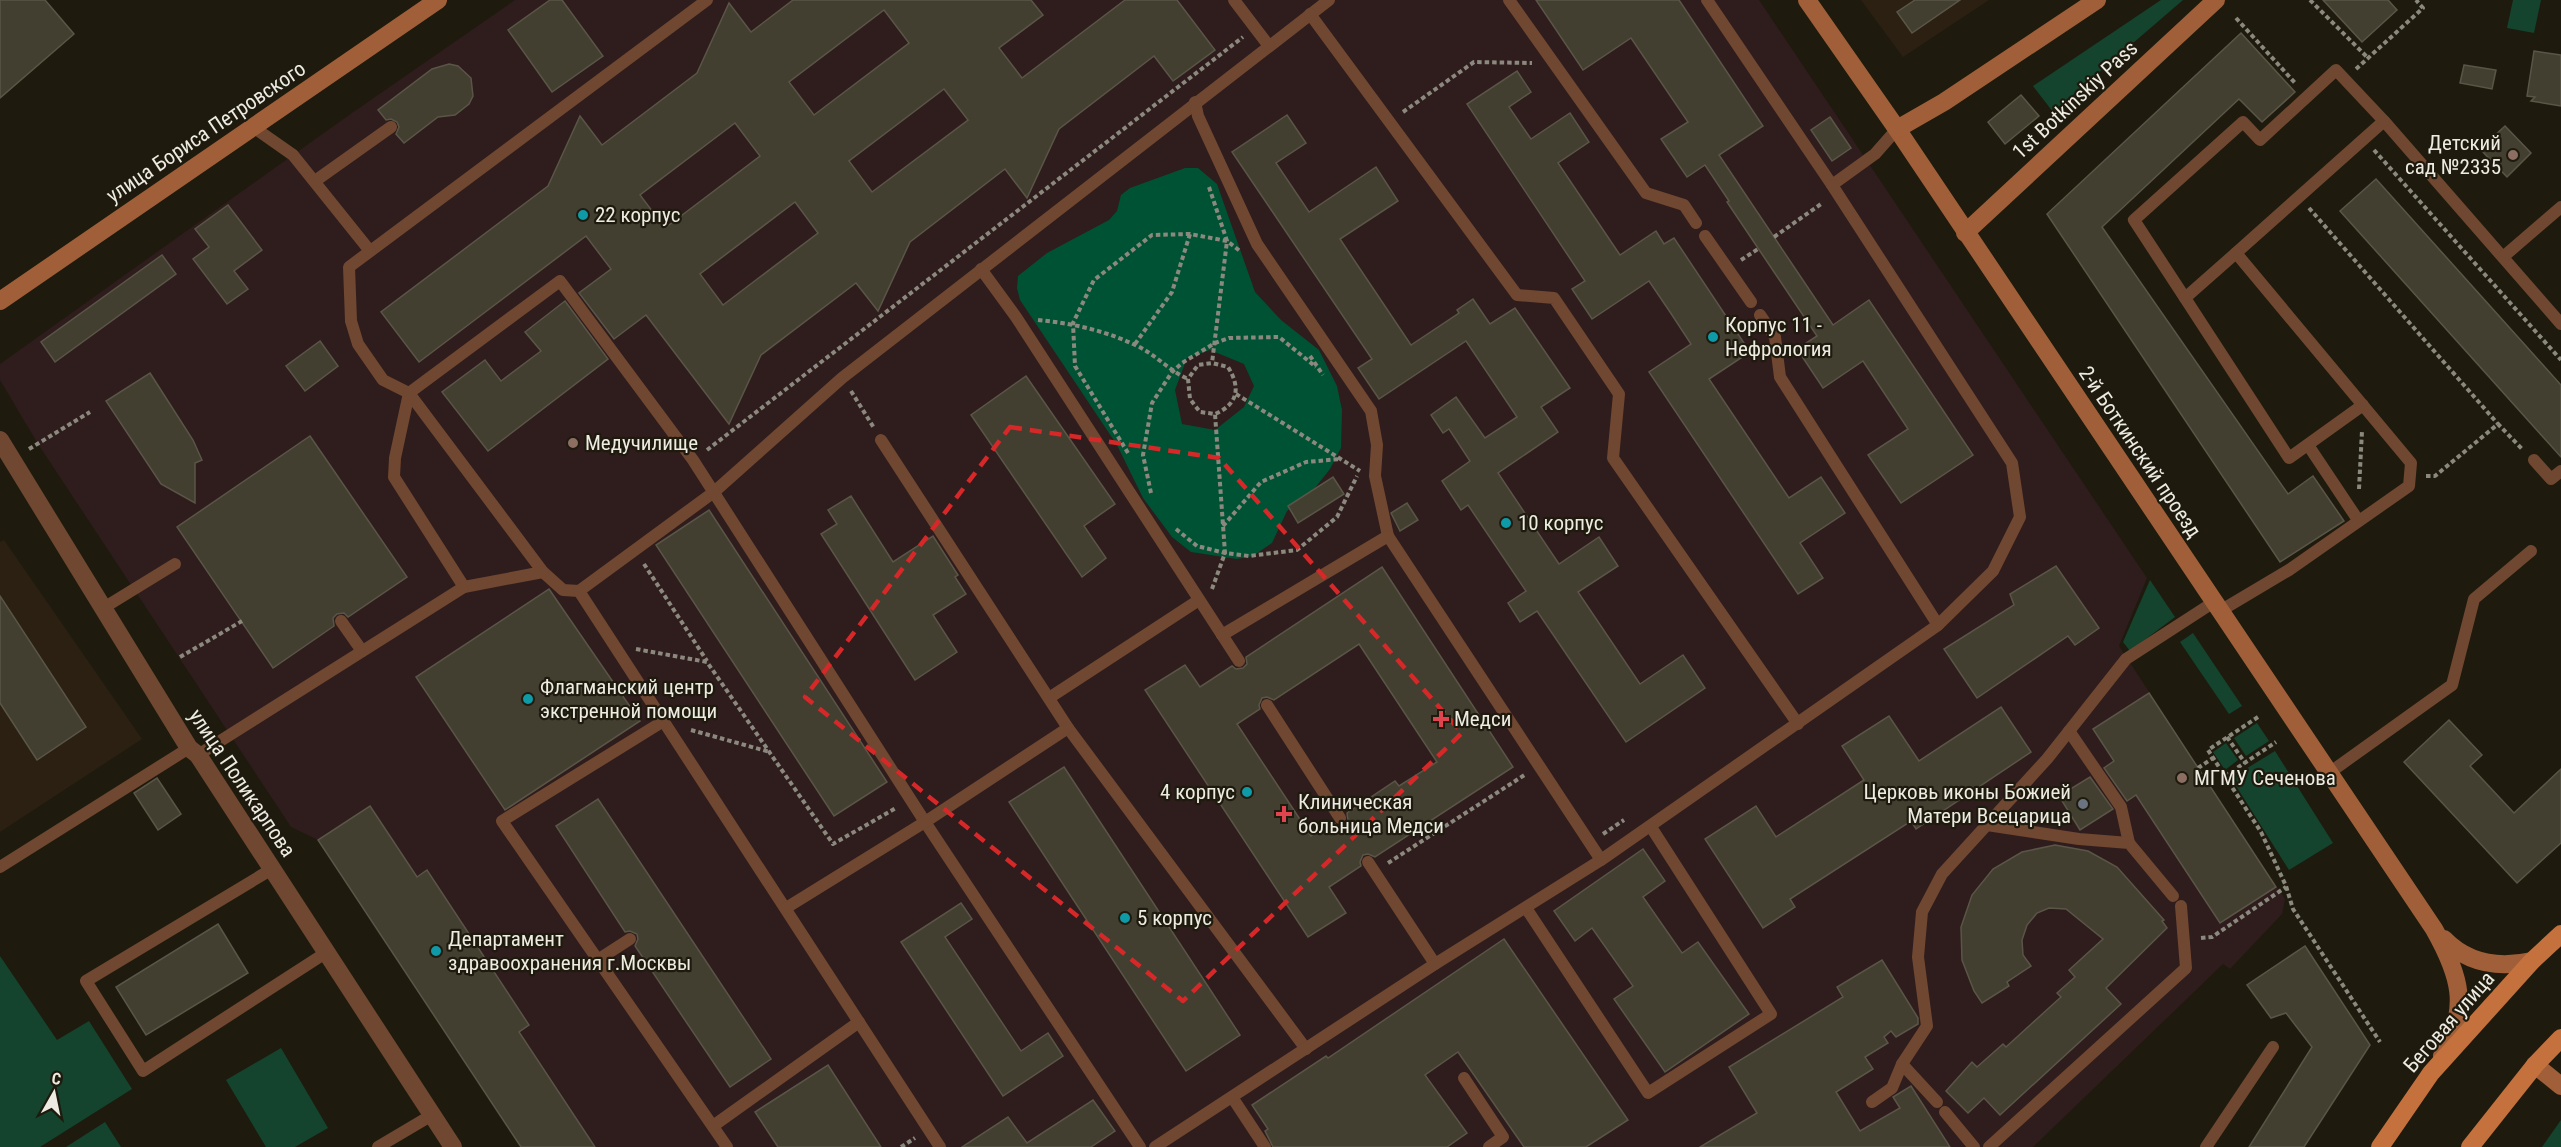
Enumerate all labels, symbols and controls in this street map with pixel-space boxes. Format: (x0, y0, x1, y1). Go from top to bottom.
street label: 1st Botkinskiy Pass (2008, 36, 2142, 164)
street label: улица Бориса Петровского (102, 56, 310, 208)
place label: Детский сад №2335 (2405, 131, 2501, 179)
marker: Детский сад №2335 (2506, 148, 2520, 162)
place label: 22 корпус (595, 203, 680, 227)
marker: 22 корпус (576, 208, 590, 222)
place label: Корпус 11 - Нефрология (1725, 313, 1832, 361)
marker: Корпус 11 - Нефрология (1706, 330, 1720, 344)
street label: 2-й Боткинский проезд (2074, 362, 2206, 542)
place label: Медучилище (585, 431, 698, 455)
marker: Медучилище (566, 436, 580, 450)
place label: 10 корпус (1518, 511, 1603, 535)
marker: 10 корпус (1499, 516, 1513, 530)
place label: Флагманский центр экстренной помощи (540, 675, 717, 723)
marker: Флагманский центр экстренной помощи (521, 692, 535, 706)
street label: улица Поликарпова (184, 705, 300, 861)
place label: Медси (1454, 707, 1511, 731)
marker: Медси (1432, 710, 1450, 728)
place label: МГМУ Сеченова (2194, 766, 2336, 790)
marker: МГМУ Сеченова (2175, 771, 2189, 785)
place label: 4 корпус (1160, 780, 1235, 804)
place label: Церковь иконы Божией Матери Всецарица (1864, 780, 2071, 828)
marker: 4 корпус (1240, 785, 1254, 799)
place label: Клиническая больница Медси (1298, 790, 1444, 838)
marker: Церковь иконы Божией Матери Всецарица (2076, 797, 2090, 811)
marker: Клиническая больница Медси (1275, 805, 1293, 823)
place label: 5 корпус (1137, 906, 1212, 930)
marker: 5 корпус (1118, 911, 1132, 925)
place label: Департамент здравоохранения г.Москвы (448, 927, 691, 975)
marker: Департамент здравоохранения г.Москвы (429, 944, 443, 958)
street label: Беговая улица (2399, 967, 2499, 1077)
north arrow (24, 1063, 84, 1123)
text: С (50, 1069, 62, 1089)

